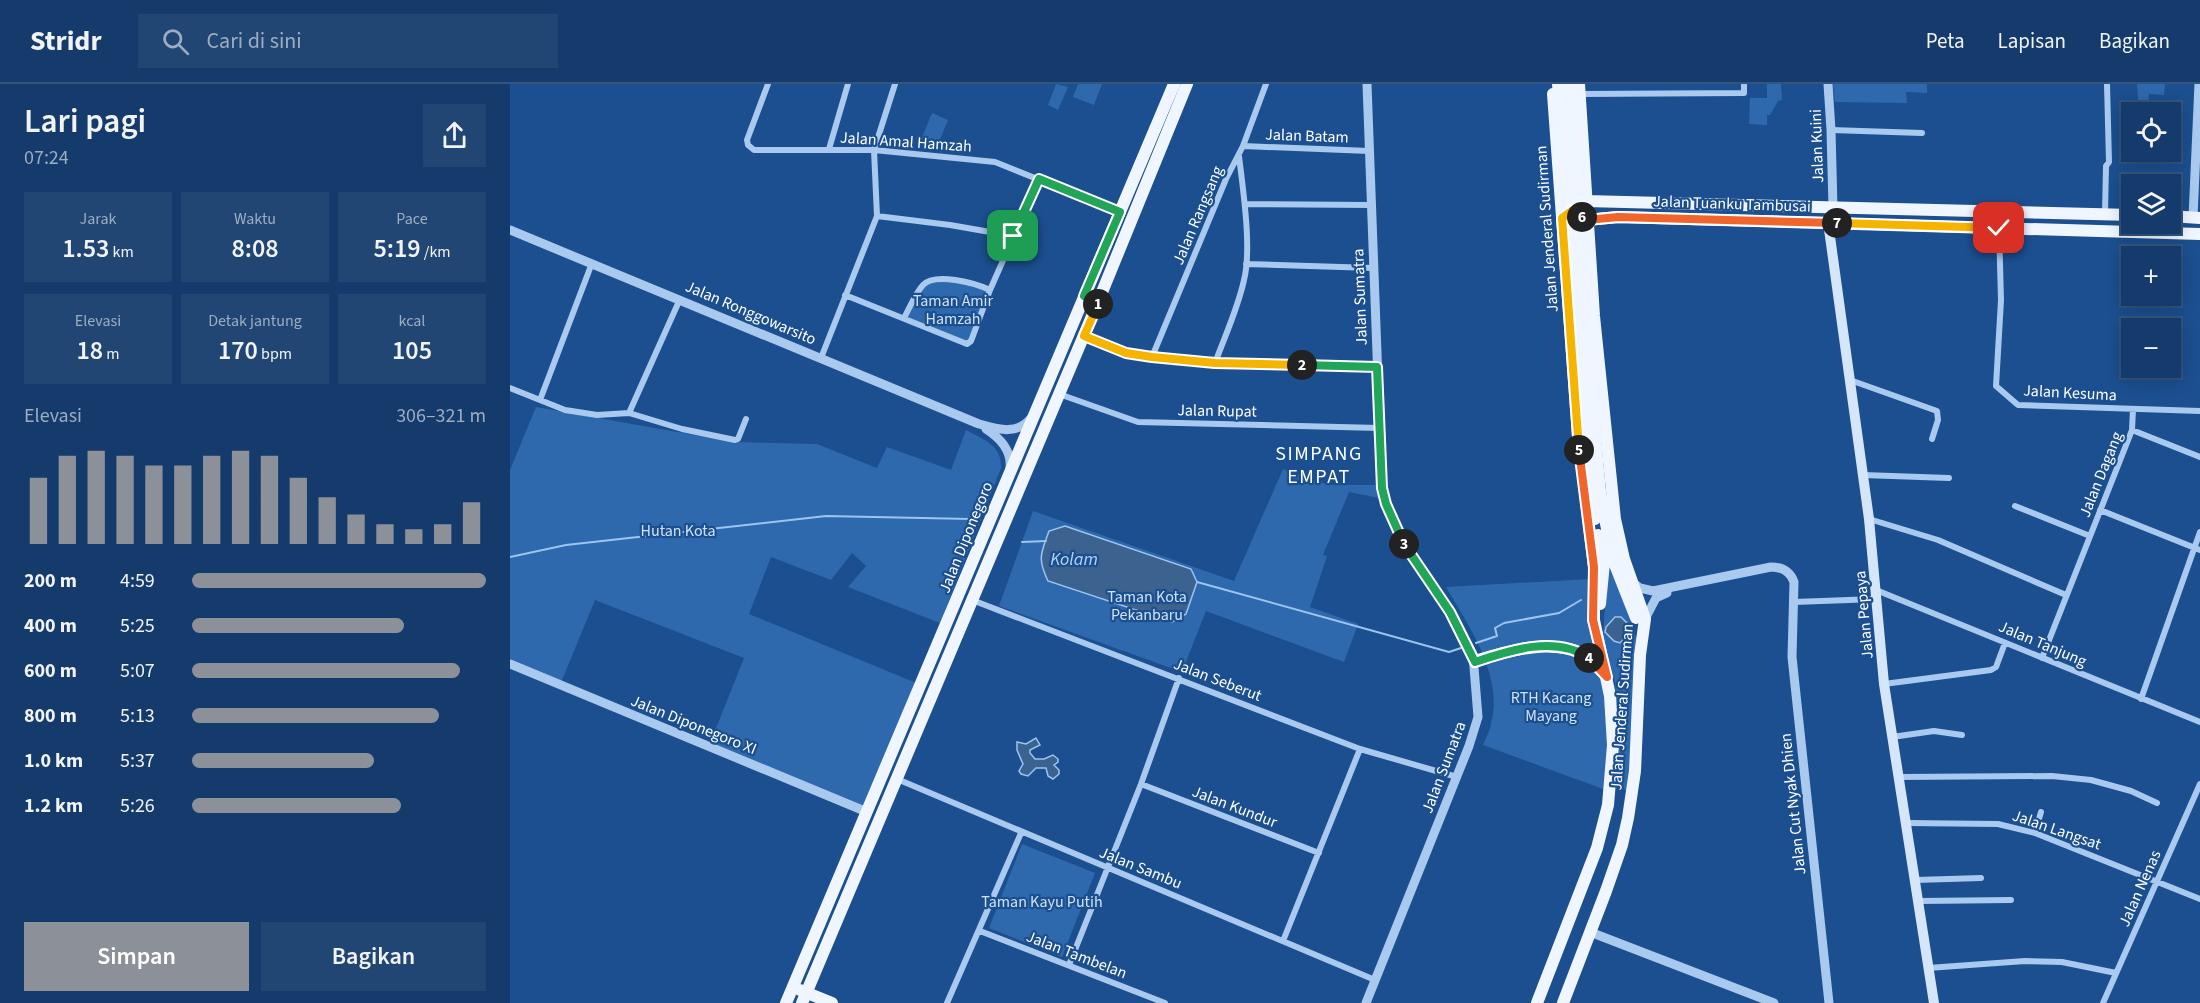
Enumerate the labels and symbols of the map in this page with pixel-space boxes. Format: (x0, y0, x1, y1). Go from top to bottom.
street label: Jalan Kuini (1805, 109, 1829, 183)
street label: Jalan Batam (1265, 124, 1349, 148)
street label: Jalan Amal Hamzah (839, 126, 973, 158)
street label: Jalan Jenderal Sudirman (1530, 145, 1564, 313)
street label: Jalan Rangsang (1167, 163, 1229, 268)
street label: Jalan Tuanku Tambusai (1653, 190, 1811, 218)
pin: 6 (1567, 202, 1597, 232)
pin (1973, 202, 2024, 253)
pin: 7 (1822, 208, 1852, 238)
pin (987, 210, 1038, 261)
street label: Jalan Sumatra (1347, 248, 1373, 346)
street label: Jalan Ronggowarsito (682, 275, 819, 350)
pin: 1 (1083, 289, 1113, 319)
park label: Taman Amir Hamzah (913, 290, 994, 330)
pin: 2 (1287, 350, 1317, 380)
street label: Jalan Kesuma (2023, 380, 2117, 406)
street label: Jalan Rupat (1177, 399, 1258, 423)
street label: Jalan Dagang (2074, 428, 2128, 520)
pin: 5 (1564, 435, 1594, 465)
district label: SIMPANG EMPAT (1275, 440, 1363, 491)
street label: Jalan Diponegoro (934, 478, 998, 596)
park label: Hutan Kota (641, 520, 715, 542)
pin: 3 (1389, 529, 1419, 559)
water label: Kolam (1050, 547, 1098, 572)
street label: Jalan Pepaya (1849, 570, 1879, 660)
park label: Taman Kota Pekanbaru (1107, 586, 1187, 626)
street label: Jalan Tanjung (1995, 616, 2090, 672)
street label: Jalan Jenderal Sudirman (1605, 623, 1639, 791)
pin: 4 (1574, 643, 1604, 673)
street label: Jalan Seberut (1170, 653, 1265, 707)
park label: RTH Kacang Mayang (1511, 687, 1591, 727)
street label: Jalan Diponegoro XI (627, 690, 760, 760)
street label: Jalan Sumatra (1416, 718, 1472, 816)
street label: Jalan Cut Nyak Dhien (1775, 732, 1811, 876)
street label: Jalan Kundur (1189, 781, 1281, 833)
street label: Jalan Langsat (2009, 804, 2105, 856)
street label: Jalan Sambu (1096, 841, 1185, 894)
street label: Jalan Nenas (2113, 846, 2167, 930)
park label: Taman Kayu Putih (981, 891, 1103, 913)
street label: Jalan Tambelan (1023, 926, 1130, 984)

